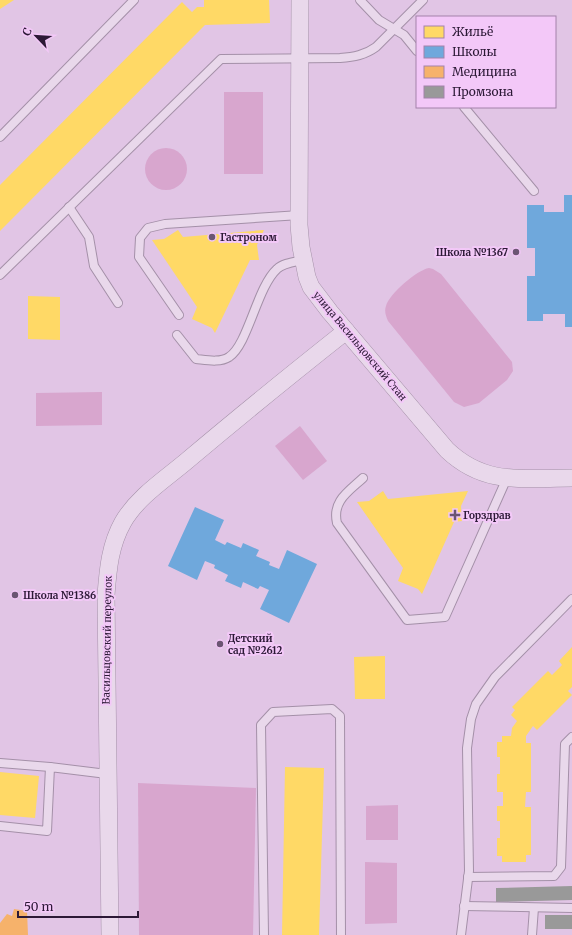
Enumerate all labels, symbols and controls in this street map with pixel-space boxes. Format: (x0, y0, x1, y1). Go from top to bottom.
north arrow (16, 16, 56, 56)
legend (416, 16, 556, 108)
text: Жильё (452, 24, 493, 39)
text: С (19, 26, 35, 38)
text: Школы (452, 44, 497, 59)
text: Медицина (452, 64, 517, 79)
text: Промзона (452, 84, 514, 99)
place label: Гастроном (220, 231, 277, 244)
marker: Гастроном (207, 232, 217, 242)
place label: Школа №1367 (436, 246, 508, 259)
marker: Школа №1367 (511, 247, 521, 257)
street label: улица Васильцовский Стан (310, 289, 410, 404)
place label: Горздрав (463, 509, 511, 522)
marker: Горздрав (450, 510, 460, 520)
street label: Васильцовский переулок (99, 575, 115, 704)
place label: Школа №1386 (23, 589, 96, 602)
marker: Школа №1386 (10, 590, 20, 600)
place label: Детский сад №2612 (228, 632, 283, 657)
marker: Детский сад №2612 (215, 639, 225, 649)
scale bar (18, 893, 138, 919)
text: 50 m (24, 899, 53, 914)

